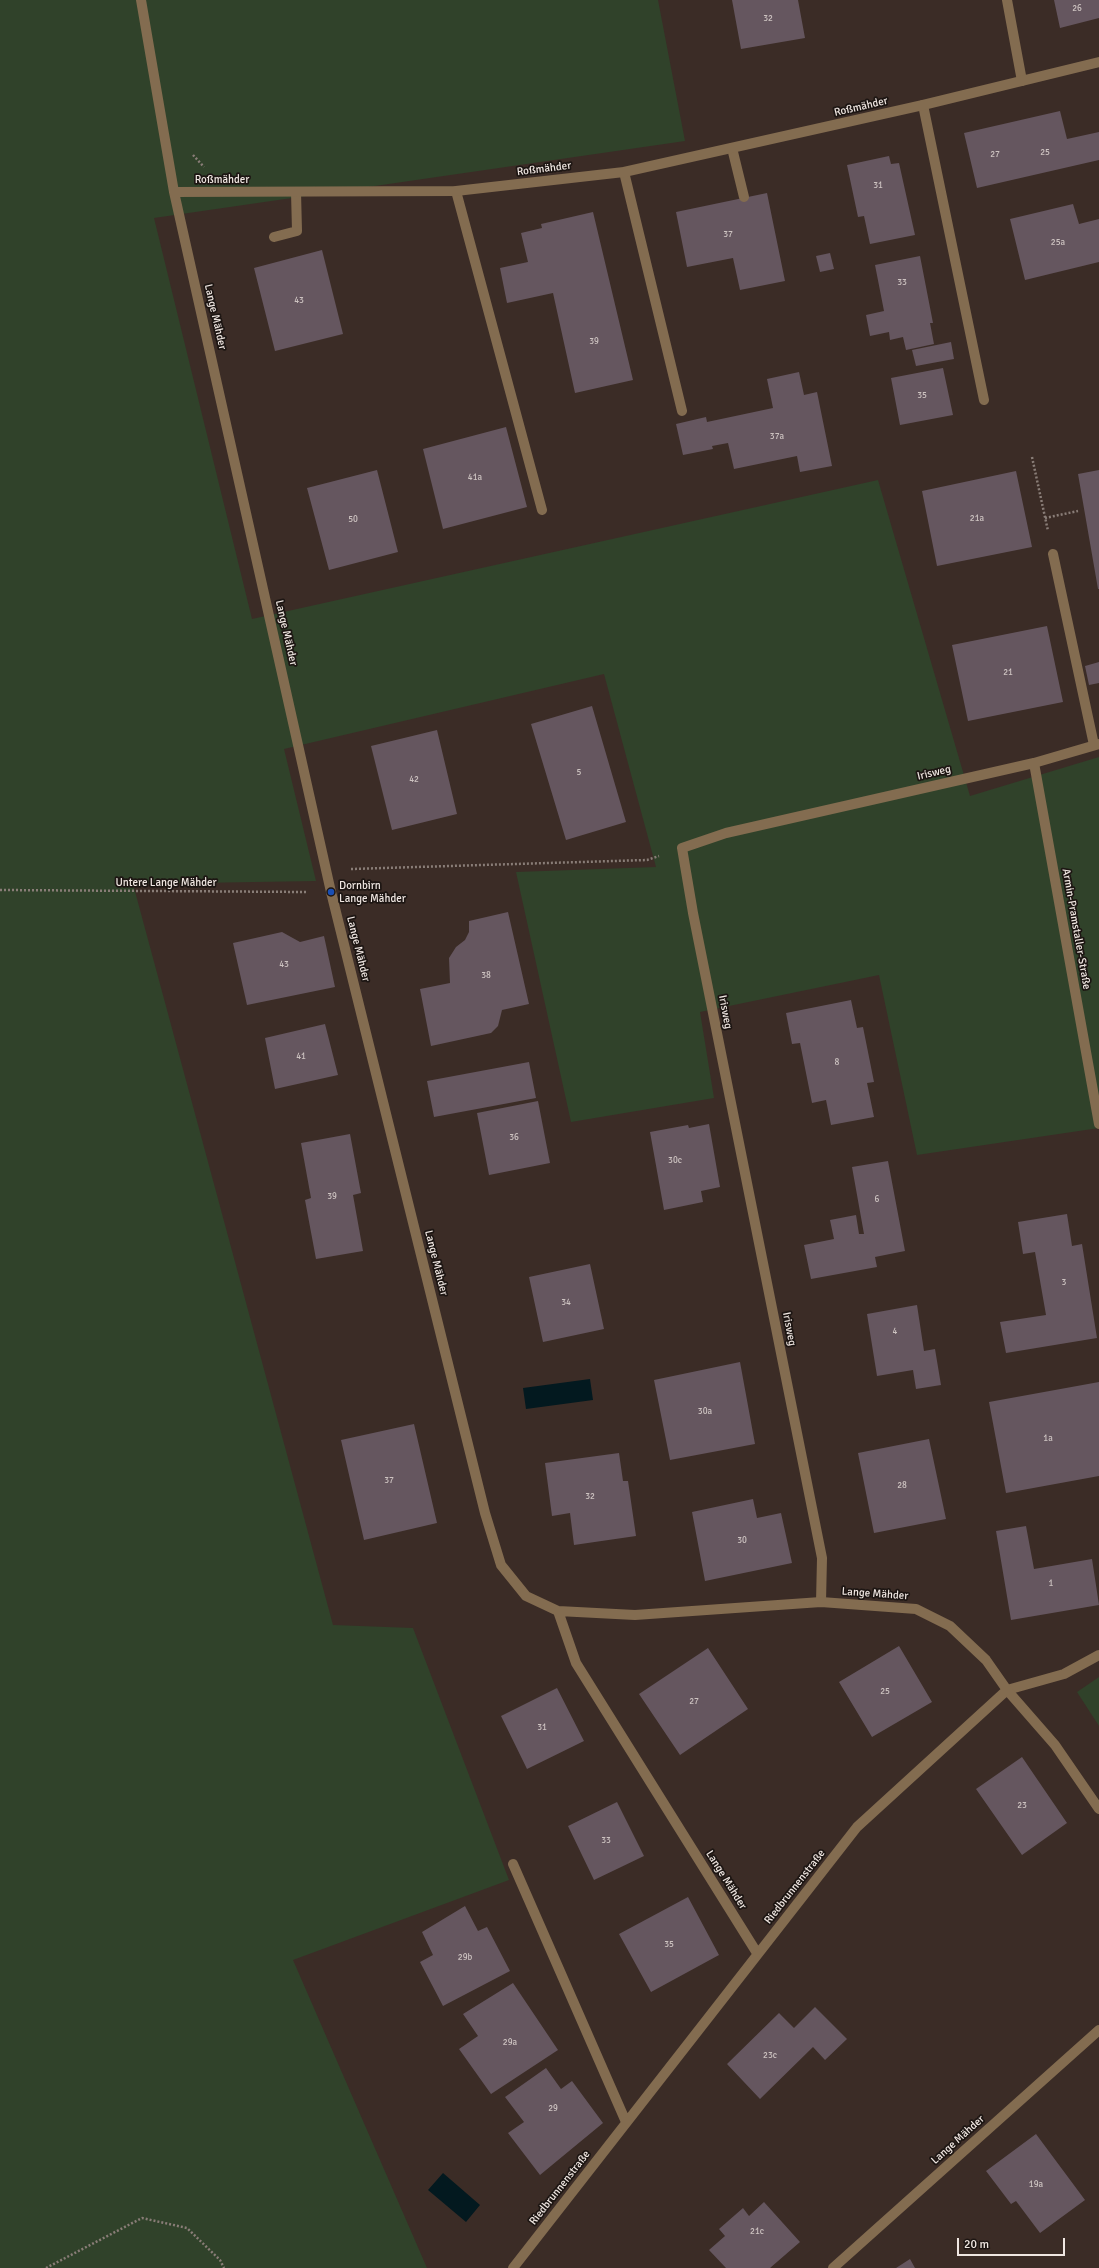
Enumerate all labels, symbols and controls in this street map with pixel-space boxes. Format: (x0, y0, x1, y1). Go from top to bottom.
house number: 26 (1072, 4, 1082, 14)
house number: 32 (763, 14, 773, 24)
street label: Roßmähder (833, 94, 889, 120)
house number: 25 (1040, 148, 1050, 158)
house number: 27 (990, 150, 1000, 160)
street label: Roßmähder (516, 159, 572, 179)
street label: Roßmähder (195, 173, 249, 187)
house number: 31 (873, 181, 883, 191)
house number: 37 (723, 230, 733, 240)
house number: 25a (1051, 238, 1065, 248)
house number: 33 (897, 278, 907, 288)
street label: Lange Mähder (201, 283, 229, 351)
house number: 43 (294, 296, 304, 306)
house number: 39 (589, 337, 599, 347)
house number: 35 (917, 391, 927, 401)
house number: 37a (770, 432, 784, 442)
house number: 41a (468, 473, 482, 483)
house number: 21a (970, 514, 984, 524)
house number: 50 (348, 515, 358, 525)
street label: Lange Mähder (272, 599, 300, 667)
house number: 21 (1003, 668, 1013, 678)
street label: Irisweg (916, 763, 952, 783)
house number: 5 (577, 768, 581, 778)
house number: 42 (409, 775, 419, 785)
street label: Armin-Pramstaller-Straße (1059, 868, 1093, 990)
street label: Untere Lange Mähder (115, 876, 217, 890)
place label: Dornbirn Lange Mähder (339, 879, 406, 905)
marker: Dornbirn Lange Mähder (326, 887, 336, 897)
street label: Lange Mähder (344, 915, 372, 983)
house number: 43 (279, 960, 289, 970)
house number: 38 (481, 971, 491, 981)
street label: Irisweg (715, 994, 735, 1030)
house number: 41 (296, 1052, 306, 1062)
house number: 8 (835, 1058, 839, 1068)
house number: 36 (509, 1133, 519, 1143)
house number: 30c (668, 1156, 682, 1166)
house number: 39 (327, 1192, 337, 1202)
house number: 6 (875, 1195, 879, 1205)
street label: Lange Mähder (422, 1229, 450, 1297)
house number: 3 (1062, 1278, 1066, 1288)
house number: 34 (561, 1298, 571, 1308)
street label: Irisweg (779, 1311, 799, 1347)
house number: 4 (893, 1327, 897, 1337)
house number: 30a (698, 1407, 712, 1417)
house number: 1a (1043, 1434, 1053, 1444)
house number: 37 (384, 1476, 394, 1486)
house number: 28 (897, 1481, 907, 1491)
house number: 32 (585, 1492, 595, 1502)
house number: 30 (737, 1536, 747, 1546)
house number: 1 (1049, 1579, 1053, 1589)
street label: Lange Mähder (841, 1585, 909, 1603)
house number: 25 (880, 1687, 890, 1697)
house number: 27 (689, 1697, 699, 1707)
house number: 31 (537, 1723, 547, 1733)
house number: 23 (1017, 1801, 1027, 1811)
house number: 33 (601, 1836, 611, 1846)
street label: Riedbrunnenstraße (762, 1847, 828, 1927)
street label: Lange Mähder (703, 1848, 749, 1912)
house number: 35 (664, 1940, 674, 1950)
house number: 29b (458, 1953, 472, 1963)
house number: 29a (503, 2038, 517, 2048)
house number: 23c (763, 2051, 777, 2061)
house number: 29 (548, 2104, 558, 2114)
street label: Lange Mähder (929, 2113, 987, 2167)
street label: Riedbrunnenstraße (527, 2148, 593, 2228)
house number: 19a (1029, 2180, 1043, 2190)
house number: 21c (750, 2227, 764, 2237)
scale bar (959, 2230, 1067, 2256)
text: 20 m (964, 2237, 989, 2252)

